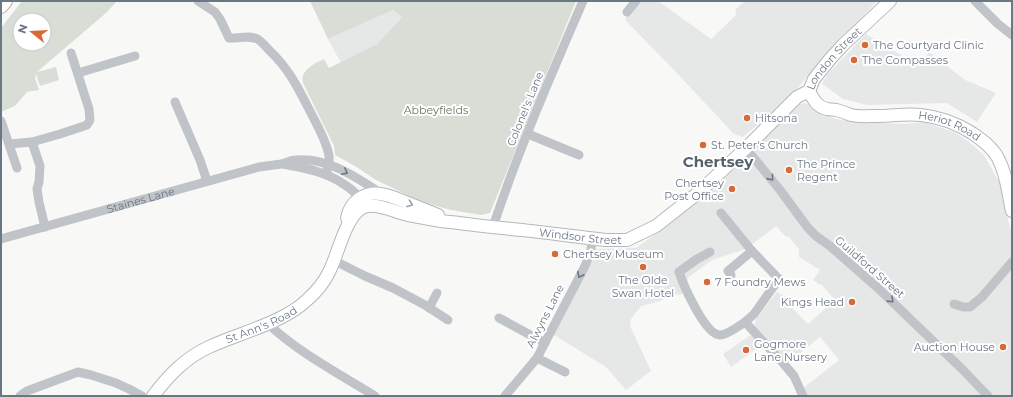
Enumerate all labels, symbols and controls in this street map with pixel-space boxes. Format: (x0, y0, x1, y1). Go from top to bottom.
north arrow (12, 12, 52, 52)
text: N (14, 23, 31, 35)
street label: London Street (803, 24, 865, 92)
place label: The Courtyard Clinic (873, 38, 984, 52)
marker: The Courtyard Clinic (860, 40, 870, 50)
place label: The Compasses (862, 53, 949, 67)
marker: The Compasses (849, 55, 859, 65)
street label: Colonel's Lane (504, 69, 546, 148)
park label: Abbeyfields (404, 103, 469, 117)
street label: Heriot Road (918, 108, 983, 144)
place label: Hitsona (755, 111, 797, 125)
marker: Hitsona (742, 113, 752, 123)
place label: St. Peter's Church (711, 138, 808, 152)
marker: St. Peter's Church (698, 140, 708, 150)
district label: Chertsey (683, 152, 754, 171)
place label: The Prince Regent (797, 157, 856, 184)
marker: The Prince Regent (784, 165, 794, 175)
one-way arrow (341, 167, 348, 175)
one-way arrow (766, 174, 773, 181)
place label: Chertsey Post Office (664, 176, 724, 203)
street label: Staines Lane (105, 184, 177, 216)
marker: Chertsey Post Office (727, 184, 737, 194)
one-way arrow (407, 200, 414, 208)
street label: Windsor Street (538, 225, 622, 247)
street label: Guildford Street (832, 233, 908, 301)
place label: Chertsey Museum (563, 247, 664, 261)
marker: Chertsey Museum (550, 249, 560, 259)
marker: The Olde Swan Hotel (638, 262, 648, 272)
one-way arrow (577, 271, 585, 278)
place label: The Olde Swan Hotel (612, 273, 674, 300)
place label: 7 Foundry Mews (715, 275, 806, 289)
marker: 7 Foundry Mews (702, 277, 712, 287)
street label: Alwyns Lane (523, 282, 567, 350)
place label: Kings Head (781, 295, 844, 309)
one-way arrow (886, 295, 894, 303)
marker: Kings Head (847, 297, 857, 307)
street label: St Ann's Road (224, 303, 300, 346)
place label: Gogmore Lane Nursery (754, 337, 827, 364)
place label: Auction House (914, 340, 995, 354)
marker: Auction House (998, 342, 1008, 352)
marker: Gogmore Lane Nursery (741, 345, 751, 355)

